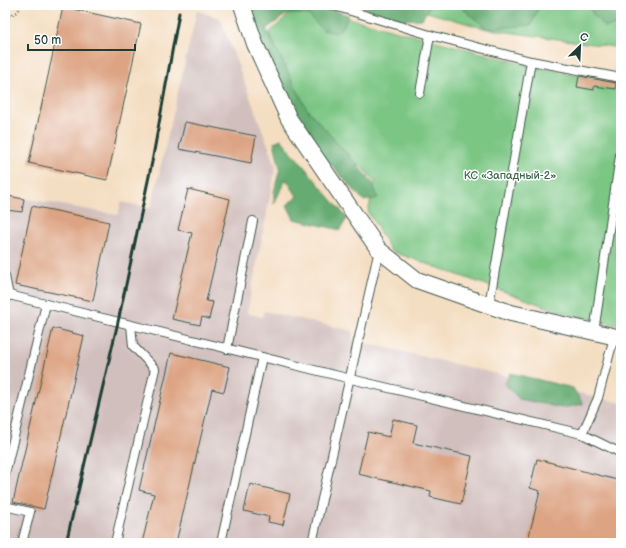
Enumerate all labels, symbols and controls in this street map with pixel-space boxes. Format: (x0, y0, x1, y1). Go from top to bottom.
scale bar (28, 26, 135, 52)
north arrow (560, 26, 600, 66)
text: С (578, 30, 590, 45)
text: 50 m (34, 33, 61, 48)
park label: КС «Западный-2» (464, 169, 556, 182)

